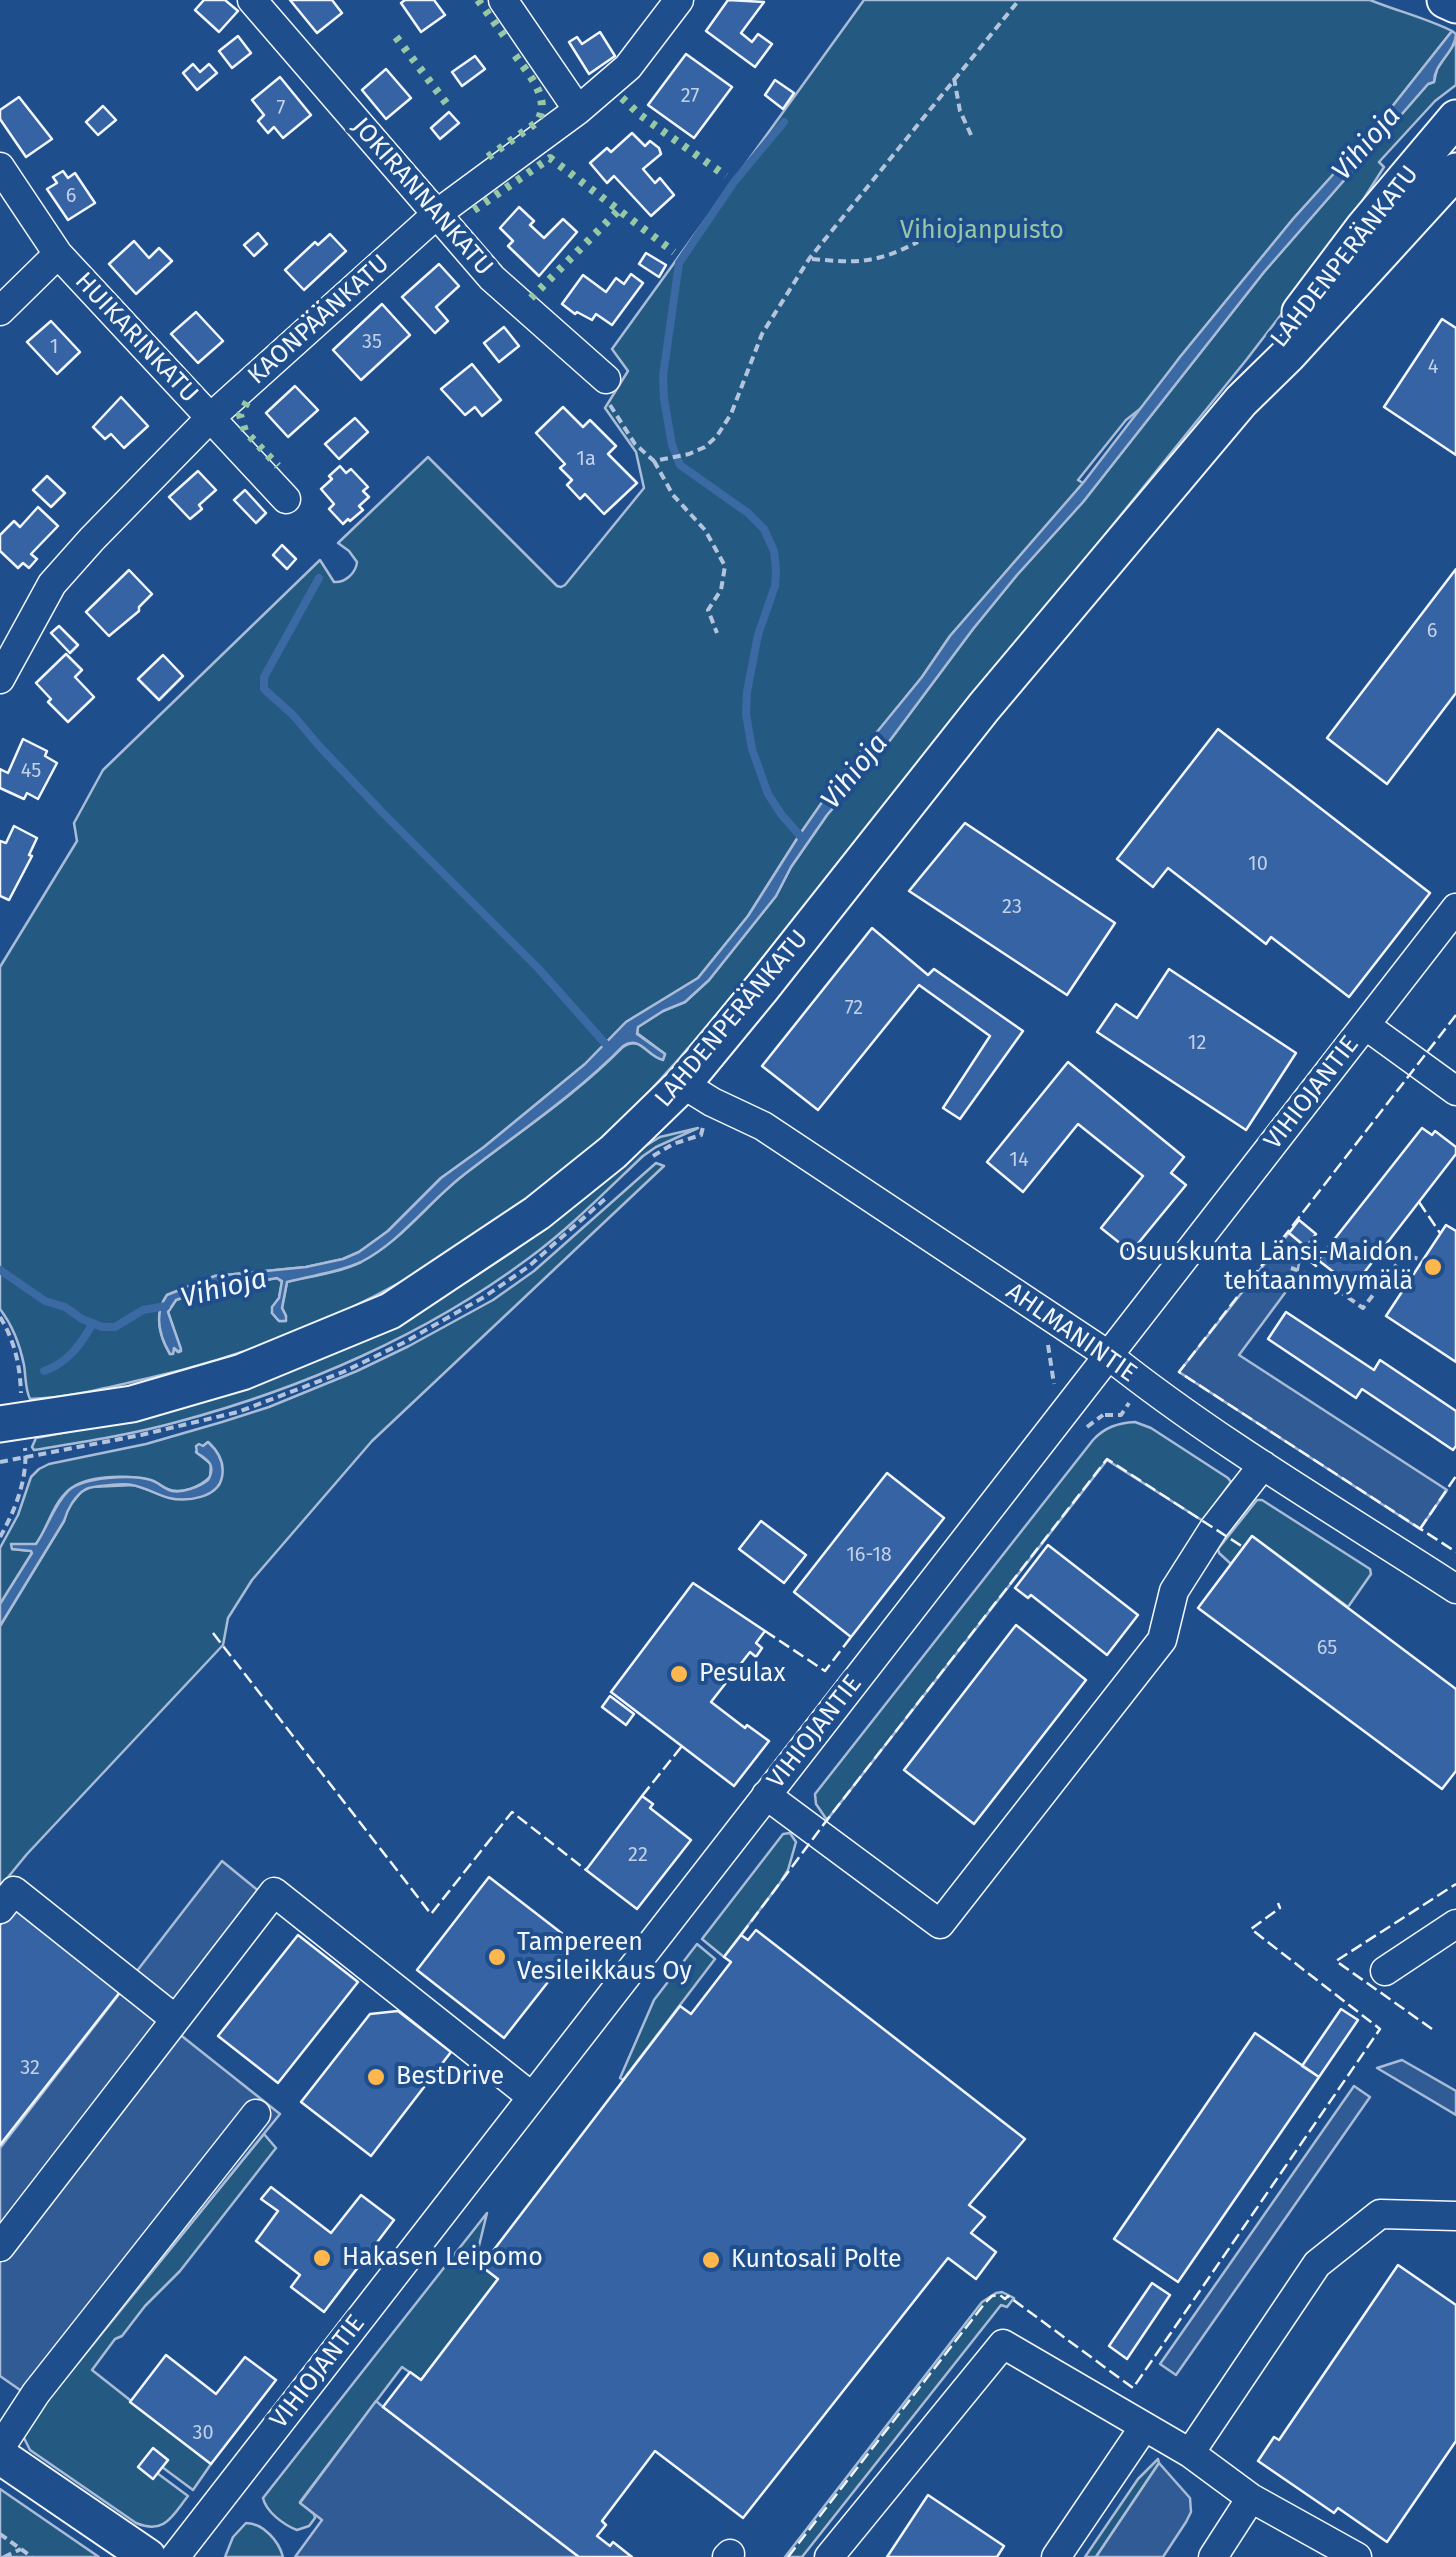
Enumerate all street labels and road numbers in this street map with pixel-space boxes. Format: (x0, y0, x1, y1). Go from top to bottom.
street label: JOKIRANNANKATU (345, 112, 499, 282)
street label: LAHDENPERÄNKATU (1265, 160, 1425, 354)
street label: KAONPÄÄNKATU (242, 249, 396, 391)
street label: HUIKARINKATU (68, 267, 204, 409)
street label: LAHDENPERÄNKATU (649, 924, 815, 1114)
street label: VIHIOJANTIE (1258, 1030, 1366, 1156)
street label: AHLMANINTIE (1000, 1277, 1142, 1389)
street label: VIHIOJANTIE (761, 1669, 869, 1795)
street label: VIHIOJANTIE (264, 2309, 372, 2435)

